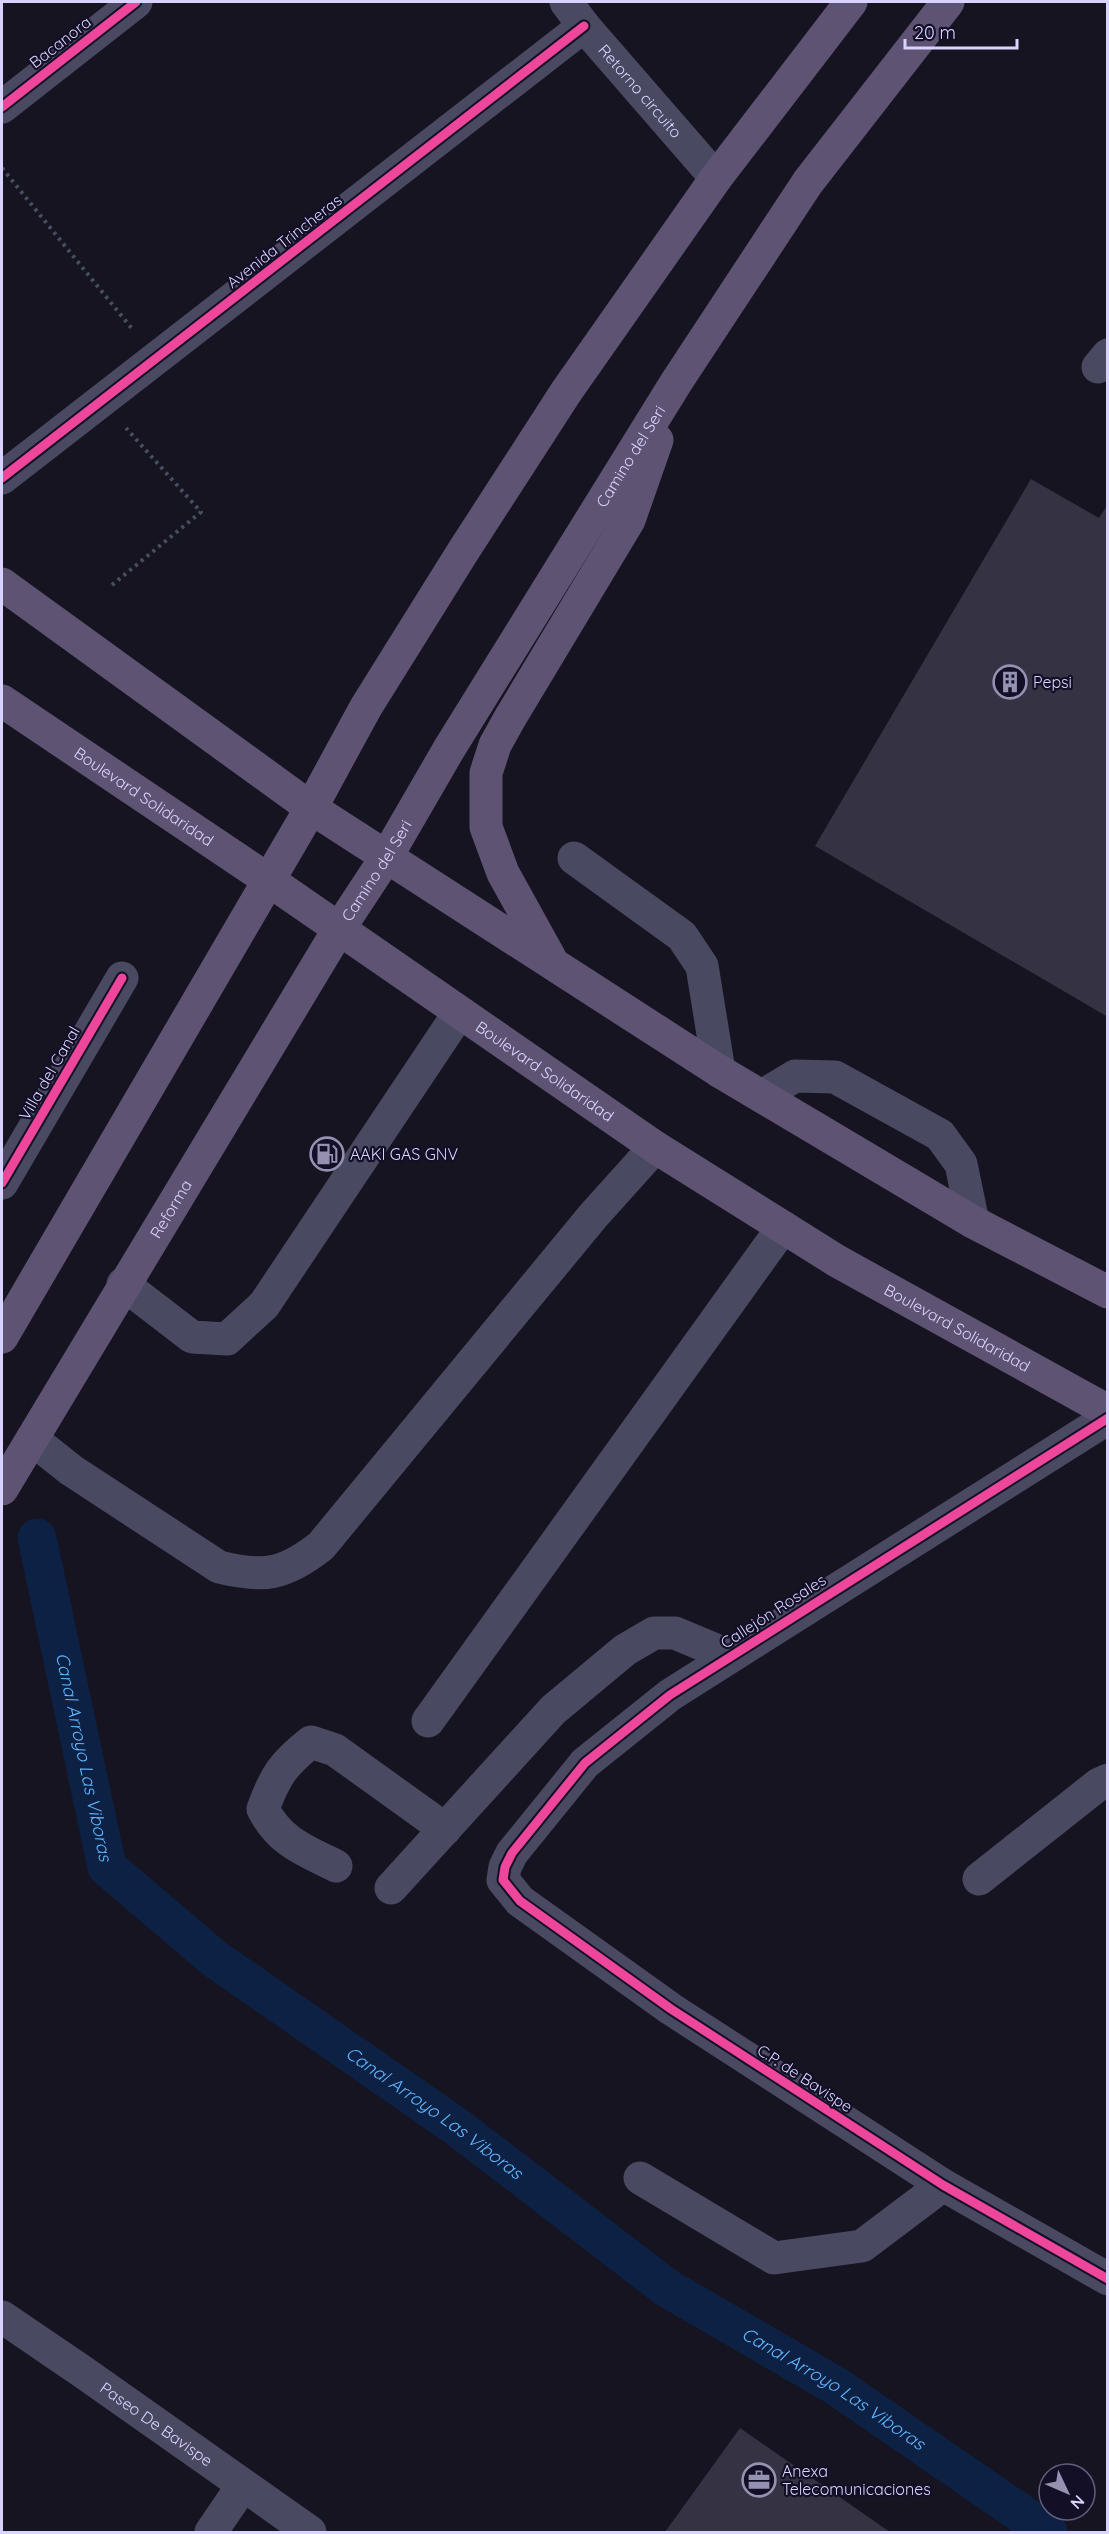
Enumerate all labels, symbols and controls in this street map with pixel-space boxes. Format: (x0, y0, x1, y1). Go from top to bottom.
street label: Bacanora (25, 12, 95, 72)
scale bar (905, 12, 1018, 50)
text: 20 m (914, 21, 956, 44)
street label: Retorno circuito (594, 40, 686, 142)
street label: Avenida Trincheras (222, 190, 346, 292)
street label: Camino del Seri (591, 402, 669, 511)
building icon: Pepsi (992, 664, 1028, 700)
place label: Pepsi (1033, 672, 1072, 692)
street label: Boulevard Solidaridad (70, 742, 217, 850)
street label: Camino del Seri (337, 816, 416, 925)
street label: Boulevard Solidaridad (472, 1016, 618, 1126)
street label: Villa del Canal (14, 1023, 84, 1123)
fuel station icon: AAKI GAS GNV (309, 1136, 345, 1172)
place label: AAKI GAS GNV (350, 1144, 458, 1164)
street label: Reforma (145, 1176, 196, 1242)
street label: Boulevard Solidaridad (881, 1279, 1034, 1376)
street label: Callejón Rosales (717, 1569, 829, 1653)
water label: Canal Arroyo Las Viboras (51, 1651, 118, 1865)
street label: C.P. de Bavispe (754, 2040, 856, 2116)
water label: Canal Arroyo Las Viboras (341, 2041, 529, 2185)
water label: Canal Arroyo Las Viboras (738, 2322, 931, 2456)
street label: Paseo De Bavispe (97, 2377, 217, 2470)
place label: Anexa Telecomunicaciones (782, 2461, 931, 2499)
office icon: Anexa Telecomunicaciones (741, 2462, 777, 2498)
north arrow (1037, 2462, 1097, 2522)
text: N (1067, 2491, 1089, 2514)

